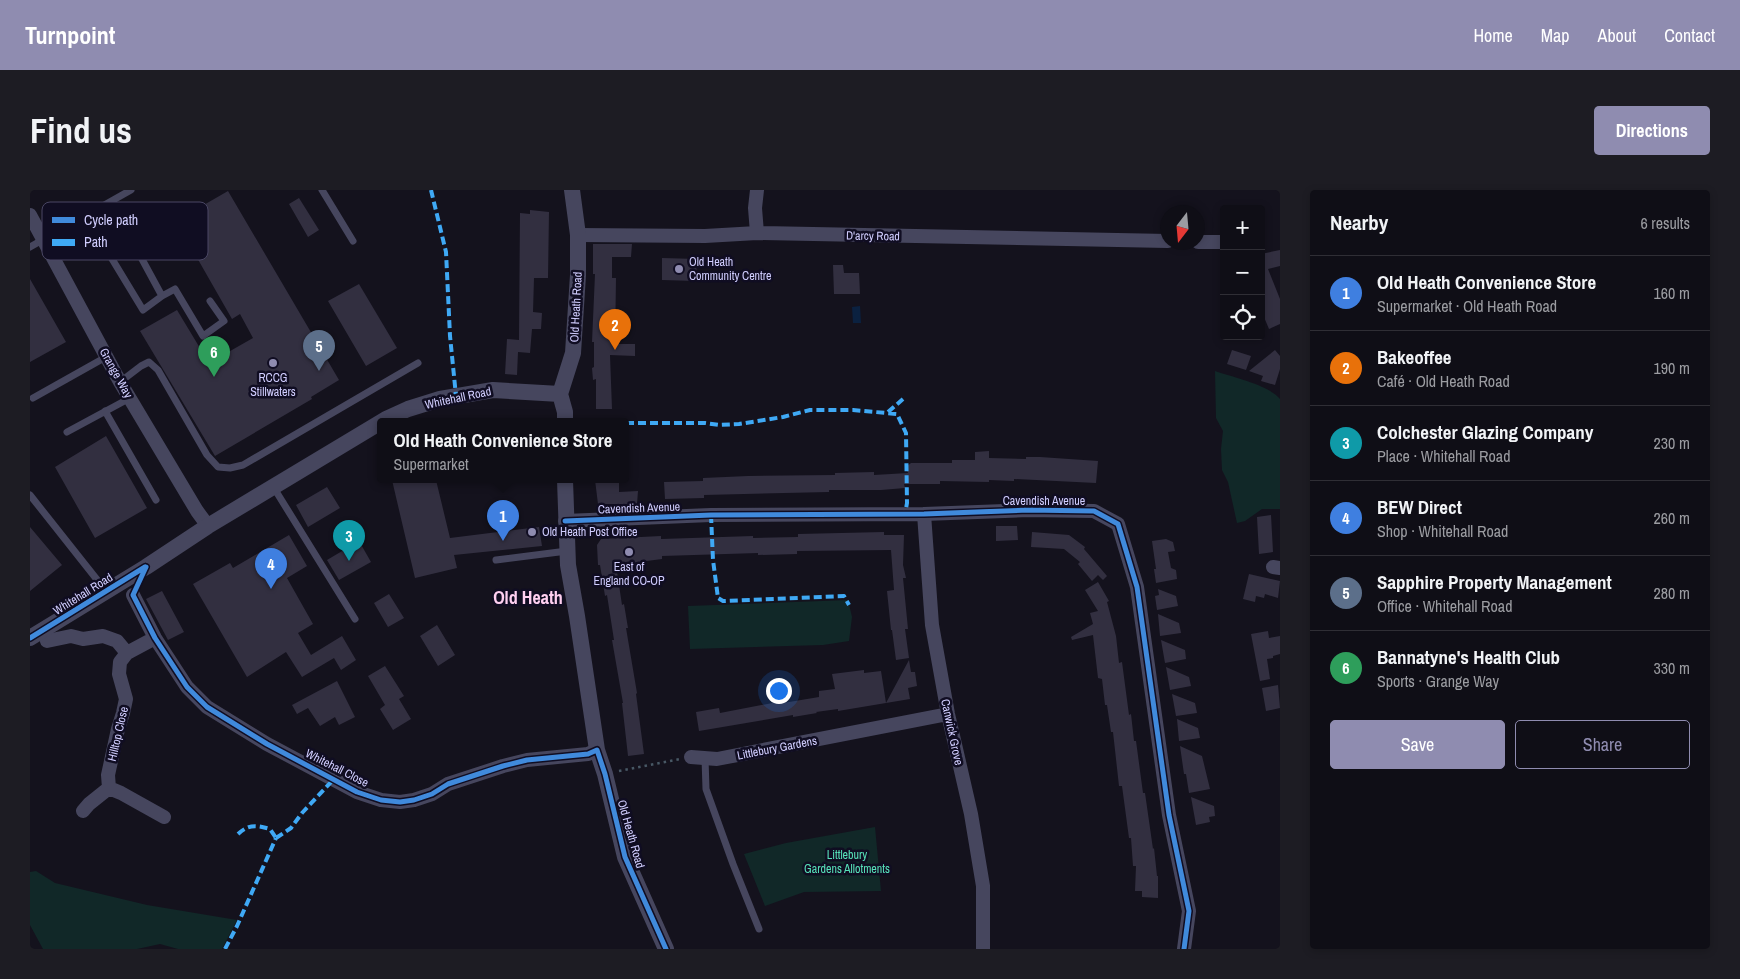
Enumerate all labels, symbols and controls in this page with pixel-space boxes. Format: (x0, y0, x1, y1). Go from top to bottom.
text: Turnpoint (25, 19, 115, 51)
text: Home (1473, 23, 1513, 48)
text: Map (1541, 23, 1570, 48)
text: About (1598, 23, 1636, 48)
text: Contact (1664, 23, 1715, 48)
button: Directions (1594, 106, 1710, 155)
text: Find us (30, 107, 132, 154)
legend (42, 202, 208, 260)
north arrow (1160, 205, 1205, 250)
map controls (1220, 205, 1265, 340)
button: + (1220, 205, 1265, 250)
text: Nearby (1330, 208, 1388, 237)
text: Cycle path (84, 211, 138, 229)
text: 6 results (1640, 212, 1690, 234)
street label: D'arcy Road (846, 228, 900, 244)
text: Path (84, 233, 108, 251)
button: − (1220, 250, 1265, 295)
place label: Old Heath Community Centre (689, 254, 772, 284)
marker: Old Heath Community Centre (673, 263, 685, 275)
text: Old Heath Convenience Store (1377, 269, 1596, 295)
street label: Old Heath Road (566, 271, 586, 343)
text: 1 (1342, 282, 1350, 304)
text: 160 m (1654, 282, 1690, 304)
button: locate (1220, 295, 1265, 340)
text: Supermarket · Old Heath Road (1377, 295, 1557, 317)
pin: 2 (599, 309, 631, 350)
pin: 5 (303, 330, 335, 371)
pin: 6 (198, 336, 230, 377)
text: Bakeoffee (1377, 344, 1451, 370)
street label: Grange Way (96, 345, 136, 401)
marker: RCCG Stillwaters (267, 357, 279, 369)
text: 2 (1342, 357, 1350, 379)
text: 190 m (1654, 357, 1690, 379)
place label: RCCG Stillwaters (250, 370, 296, 400)
text: Café · Old Heath Road (1377, 370, 1510, 392)
street label: Whitehall Road (423, 383, 493, 413)
popup (377, 418, 629, 483)
text: Colchester Glazing Company (1377, 419, 1593, 445)
text: Old Heath Convenience Store (393, 427, 613, 453)
text: 3 (1342, 432, 1350, 454)
text: 230 m (1654, 432, 1690, 454)
text: Place · Whitehall Road (1377, 445, 1510, 467)
text: Supermarket (393, 453, 469, 475)
street label: Cavendish Avenue (1003, 493, 1085, 509)
text: BEW Direct (1377, 494, 1462, 520)
street label: Cavendish Avenue (598, 499, 680, 517)
pin: 1 (487, 500, 519, 541)
text: 4 (1342, 507, 1350, 529)
text: 260 m (1654, 507, 1690, 529)
pin: 3 (333, 520, 365, 561)
text: Shop · Whitehall Road (1377, 520, 1508, 542)
place label: Old Heath Post Office (542, 524, 638, 540)
marker: Old Heath Post Office (526, 526, 538, 538)
marker: East of England CO-OP (623, 546, 635, 558)
pin: 4 (255, 548, 287, 589)
place label: East of England CO-OP (593, 559, 665, 589)
street label: Whitehall Road (50, 569, 116, 619)
text: Sapphire Property Management (1377, 569, 1612, 595)
text: 5 (1342, 582, 1350, 604)
text: 280 m (1654, 582, 1690, 604)
district label: Old Heath (493, 585, 563, 610)
text: Office · Whitehall Road (1377, 595, 1512, 617)
text: Bannatyne's Health Club (1377, 644, 1560, 670)
text: 6 (1342, 657, 1350, 679)
text: 330 m (1654, 657, 1690, 679)
text: Sports · Grange Way (1377, 670, 1499, 692)
your location (766, 678, 792, 704)
street label: Canwick Grove (937, 697, 967, 767)
street label: Hilltop Close (104, 705, 132, 763)
button: Save (1330, 720, 1505, 769)
button: Share (1515, 720, 1690, 769)
street label: Littlebury Gardens (736, 732, 818, 764)
street label: Whitehall Close (303, 745, 371, 791)
street label: Old Heath Road (614, 798, 648, 870)
park label: Littlebury Gardens Allotments (804, 847, 890, 877)

